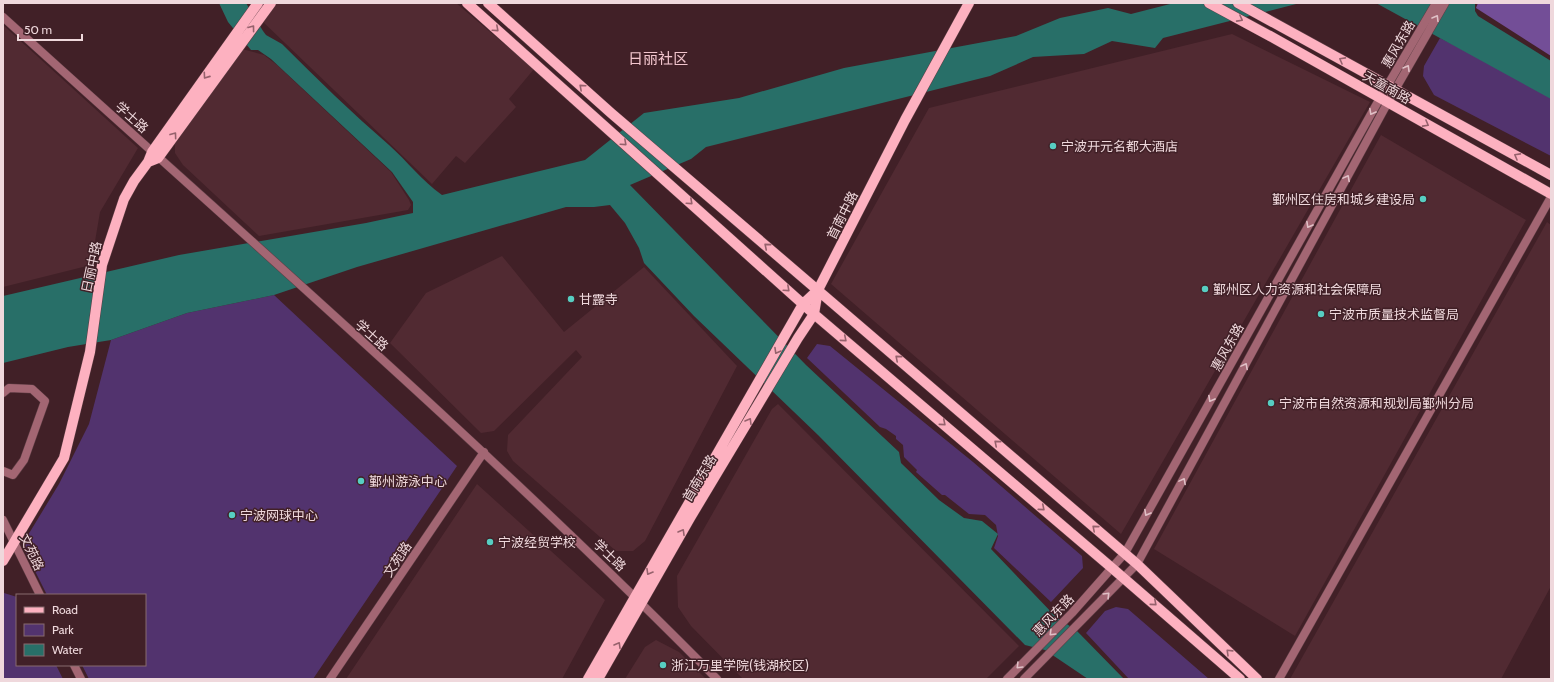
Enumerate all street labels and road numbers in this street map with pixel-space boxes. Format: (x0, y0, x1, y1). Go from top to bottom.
street label: 惠风东路 (1378, 17, 1418, 71)
street label: 天童南路 (1360, 67, 1414, 107)
street label: 学士路 (112, 98, 152, 136)
street label: 首南中路 (823, 188, 861, 242)
street label: 日丽中路 (78, 240, 104, 294)
street label: 学士路 (352, 316, 392, 354)
street label: 惠风东路 (1207, 320, 1247, 374)
street label: 首南东路 (679, 452, 719, 504)
street label: 文苑路 (16, 531, 48, 573)
street label: 学士路 (590, 536, 630, 574)
street label: 文苑路 (379, 538, 415, 580)
street label: 惠风东路 (1029, 591, 1077, 639)

